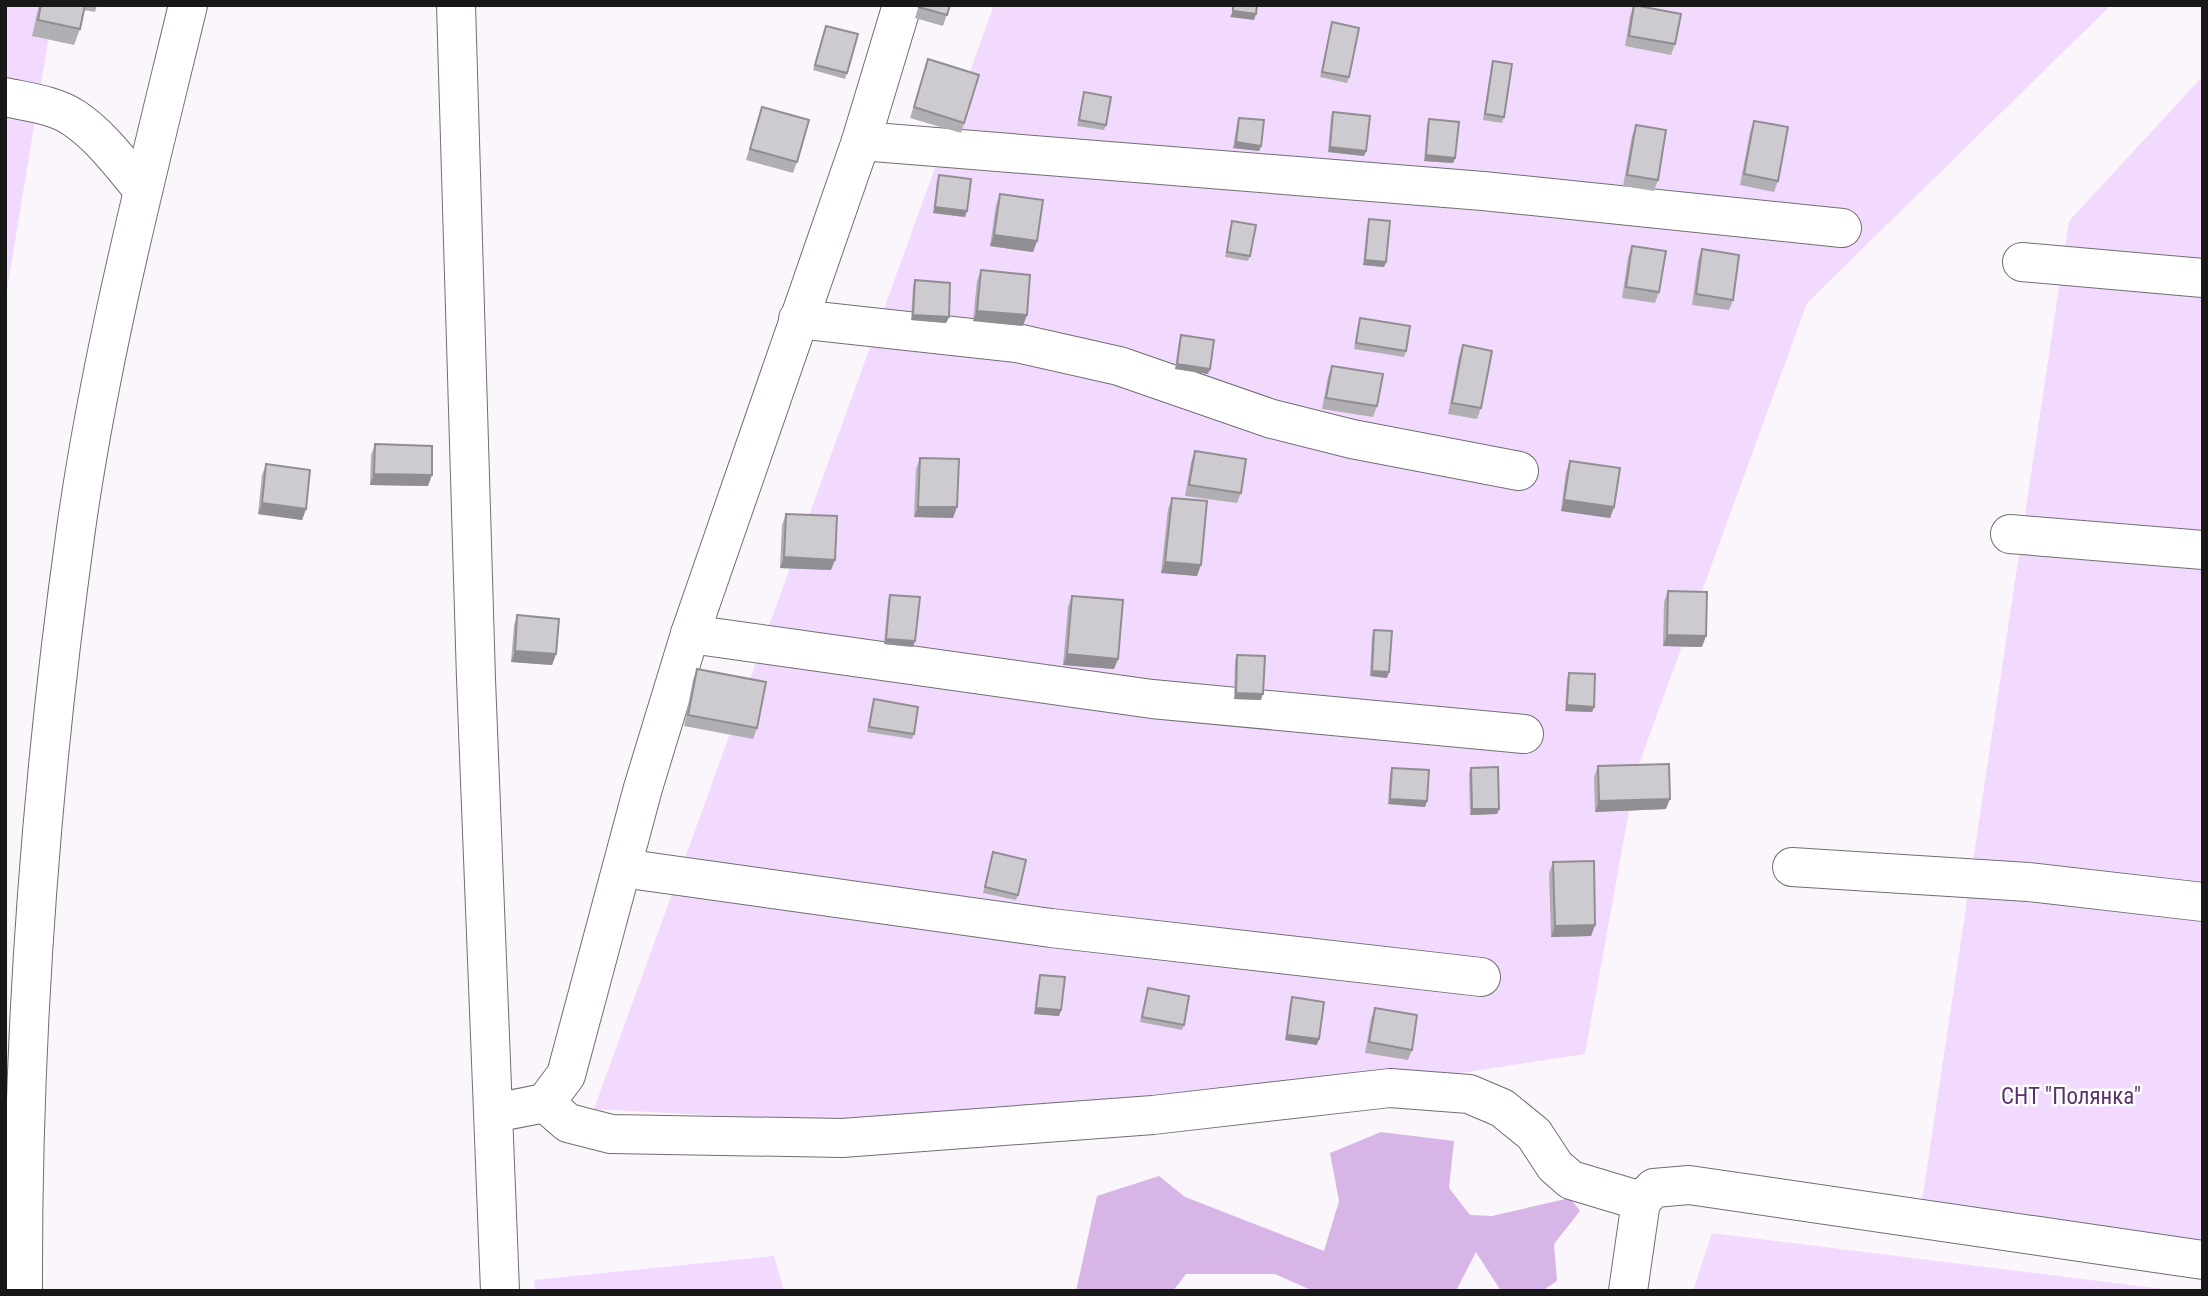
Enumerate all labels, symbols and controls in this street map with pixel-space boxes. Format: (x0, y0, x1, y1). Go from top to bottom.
park label: СНТ "Полянка" (2001, 1083, 2141, 1110)

